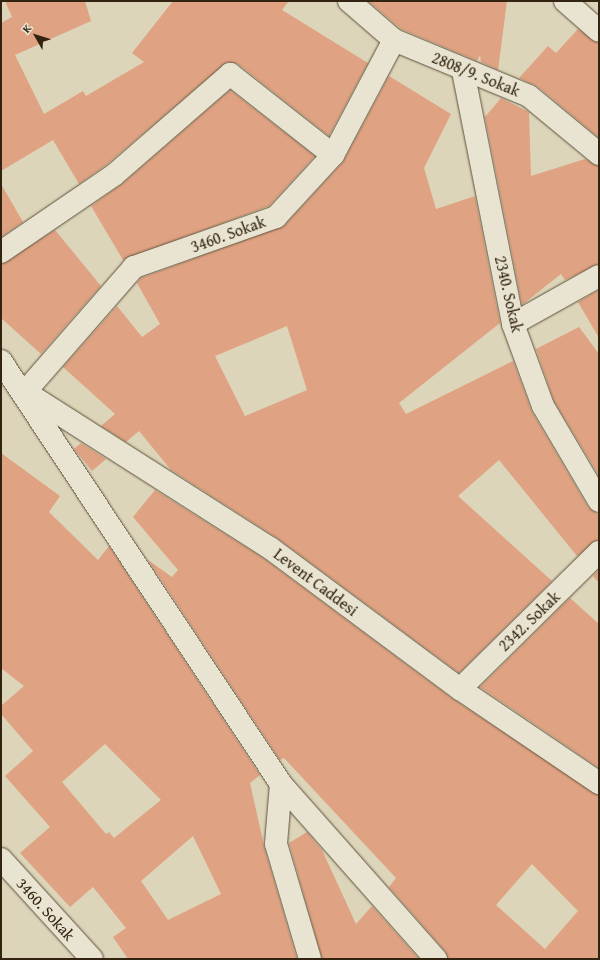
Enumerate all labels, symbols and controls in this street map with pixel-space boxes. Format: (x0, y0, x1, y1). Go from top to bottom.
north arrow (16, 16, 56, 56)
text: K (18, 21, 35, 36)
street label: 2808/9. Sokak (429, 48, 523, 100)
street label: 3460. Sokak (188, 212, 268, 256)
street label: 2340. Sokak (491, 254, 527, 334)
street label: Levent Caddesi (270, 544, 362, 620)
street label: 2342. Sokak (494, 587, 564, 655)
street label: 3460. Sokak (13, 874, 79, 944)

